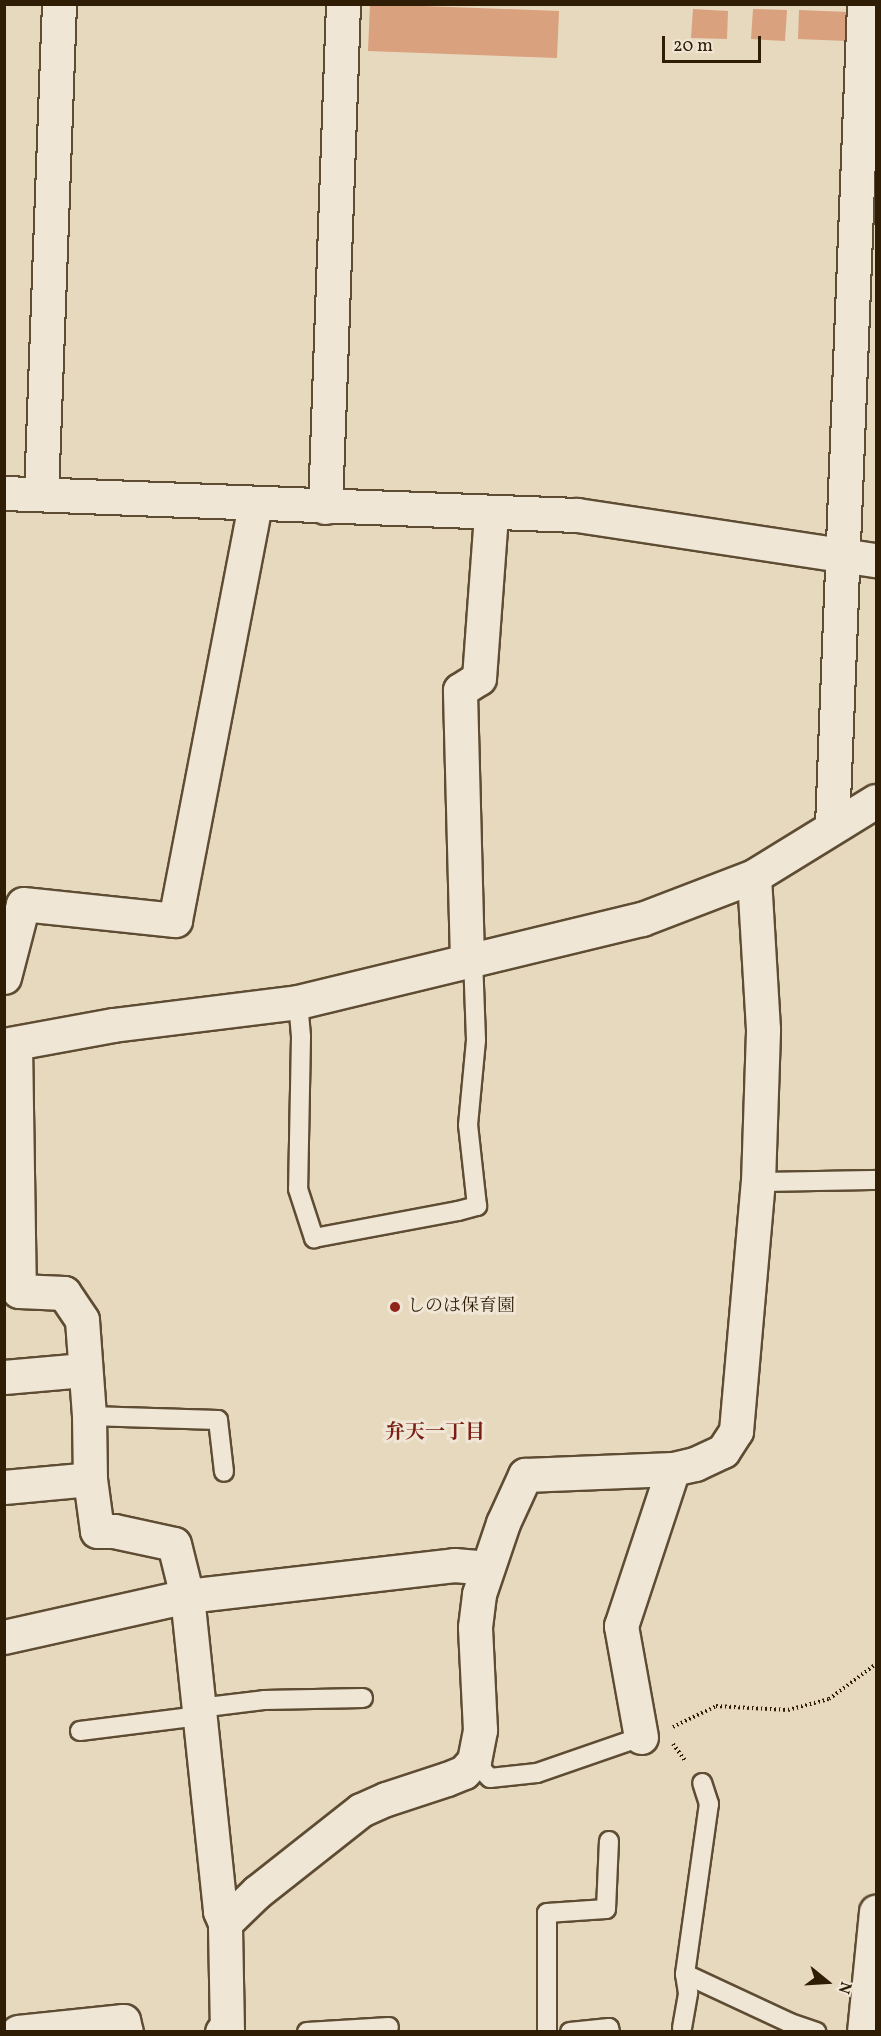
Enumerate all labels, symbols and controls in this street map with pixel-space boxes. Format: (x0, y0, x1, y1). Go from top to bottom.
scale bar (665, 24, 764, 62)
text: 20 m (673, 34, 713, 59)
place label: しのは保育園 (407, 1296, 515, 1318)
marker: しのは保育園 (388, 1300, 402, 1314)
district label: 弁天一丁目 (385, 1421, 485, 1445)
north arrow (797, 1952, 857, 2012)
text: N (832, 1979, 856, 1996)

